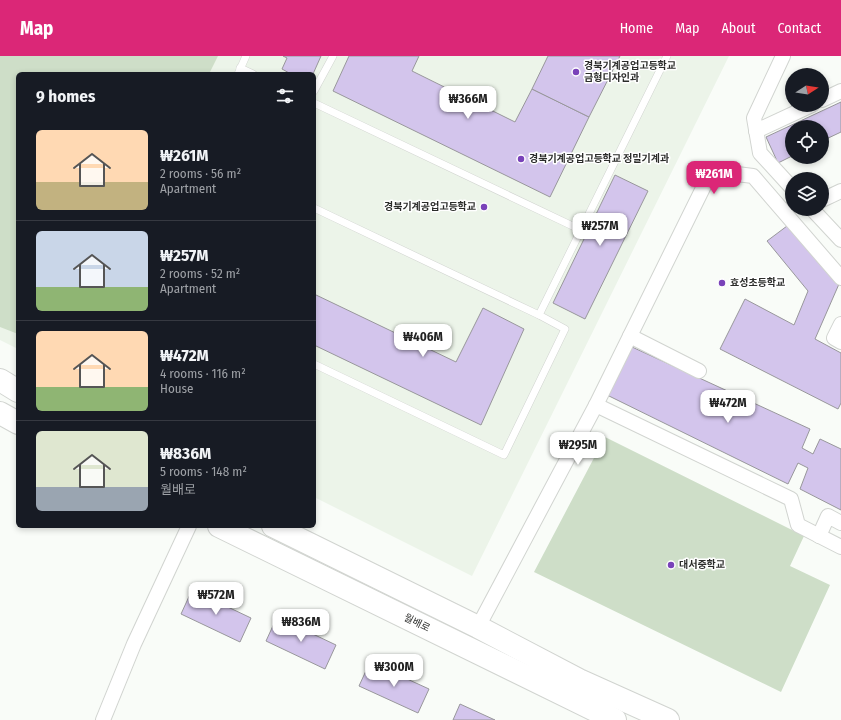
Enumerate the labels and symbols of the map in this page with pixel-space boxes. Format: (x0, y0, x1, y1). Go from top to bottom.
place label: 경북기계공업고등학교 금형디자인과 (584, 59, 676, 84)
marker: 경북기계공업고등학교 금형디자인과 (571, 67, 581, 77)
north arrow (785, 68, 829, 112)
pin: ₩366M (440, 86, 496, 120)
place label: 경북기계공업고등학교 정밀기계과 (529, 152, 669, 165)
marker: 경북기계공업고등학교 정밀기계과 (516, 154, 526, 164)
pin: ₩261M (686, 161, 742, 195)
place label: 경북기계공업고등학교 (384, 200, 476, 213)
marker: 경북기계공업고등학교 (479, 202, 489, 212)
pin: ₩257M (572, 213, 628, 247)
place label: 효성초등학교 (730, 276, 785, 289)
marker: 효성초등학교 (717, 278, 727, 288)
pin: ₩406M (395, 324, 451, 358)
pin: ₩472M (700, 390, 756, 424)
pin: ₩295M (550, 432, 606, 466)
place label: 대서중학교 (679, 558, 725, 571)
marker: 대서중학교 (666, 560, 676, 570)
pin: ₩572M (188, 582, 244, 616)
pin: ₩836M (273, 609, 329, 643)
street label: 월배로 (402, 612, 432, 634)
pin: ₩300M (366, 654, 422, 688)

